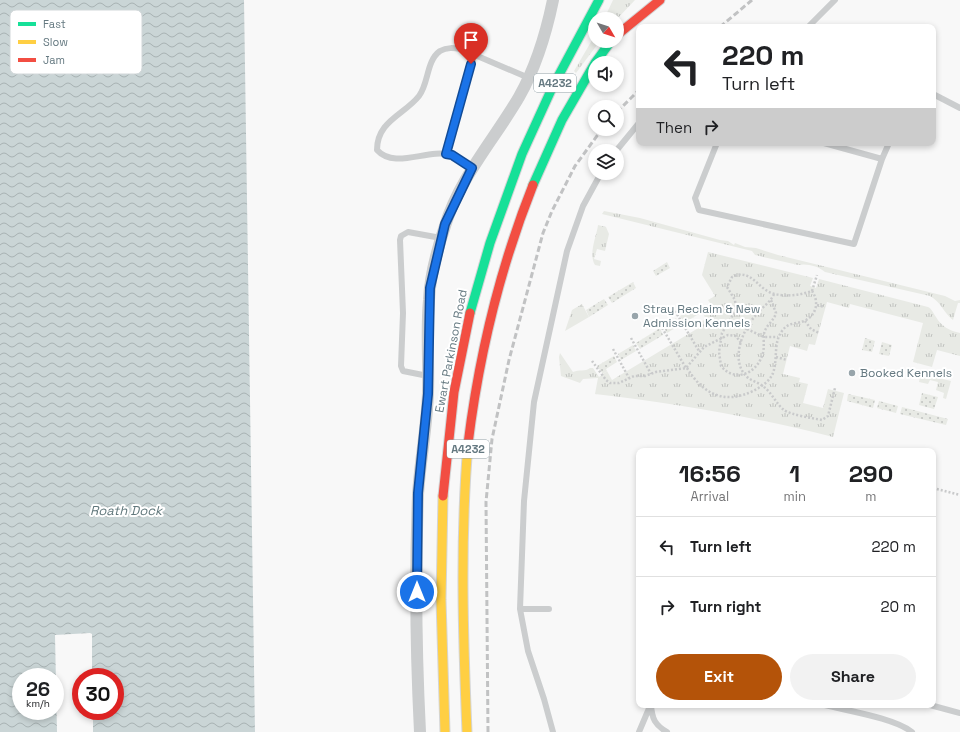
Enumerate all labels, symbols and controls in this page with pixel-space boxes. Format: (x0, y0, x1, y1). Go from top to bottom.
legend (10, 10, 142, 74)
north arrow (588, 12, 624, 48)
map controls (588, 12, 624, 180)
text: Fast (43, 17, 66, 31)
pin (454, 23, 488, 64)
icon: arrive (460, 29, 482, 51)
text: Slow (43, 35, 68, 49)
text: 220 m (722, 37, 804, 73)
icon: left (656, 40, 708, 92)
text: Jam (43, 53, 65, 67)
button: sound (588, 56, 624, 92)
text: Turn left (722, 72, 795, 95)
road number: A4232 (534, 74, 576, 92)
button: search (588, 100, 624, 136)
icon: right (700, 116, 722, 138)
text: Then (656, 118, 692, 137)
button: layers (588, 144, 624, 180)
street label: Ewart Parkinson Road (431, 288, 471, 414)
place label: Stray Reclaim & New Admission Kennels (643, 301, 760, 331)
marker: Stray Reclaim & New Admission Kennels (630, 311, 640, 321)
place label: Booked Kennels (860, 365, 952, 381)
marker: Booked Kennels (847, 368, 857, 378)
road number: A4232 (447, 440, 489, 458)
text: 16:56 (679, 458, 741, 489)
text: 1 (789, 458, 800, 489)
text: 290 (849, 458, 893, 489)
text: Arrival (690, 488, 729, 505)
text: min (784, 488, 806, 505)
text: m (865, 488, 877, 505)
water label: Roath Dock (90, 502, 164, 519)
icon: left (656, 536, 678, 558)
text: Turn left (690, 537, 752, 556)
text: 220 m (872, 537, 916, 556)
position arrow (396, 571, 438, 613)
icon: right (656, 596, 678, 618)
text: Turn right (690, 597, 761, 616)
text: 20 m (881, 597, 916, 616)
button: Exit (656, 654, 782, 700)
button: Share (790, 654, 916, 700)
speed limit sign: 30 (72, 668, 124, 720)
text: 26 (26, 676, 50, 702)
text: km/h (26, 697, 50, 710)

